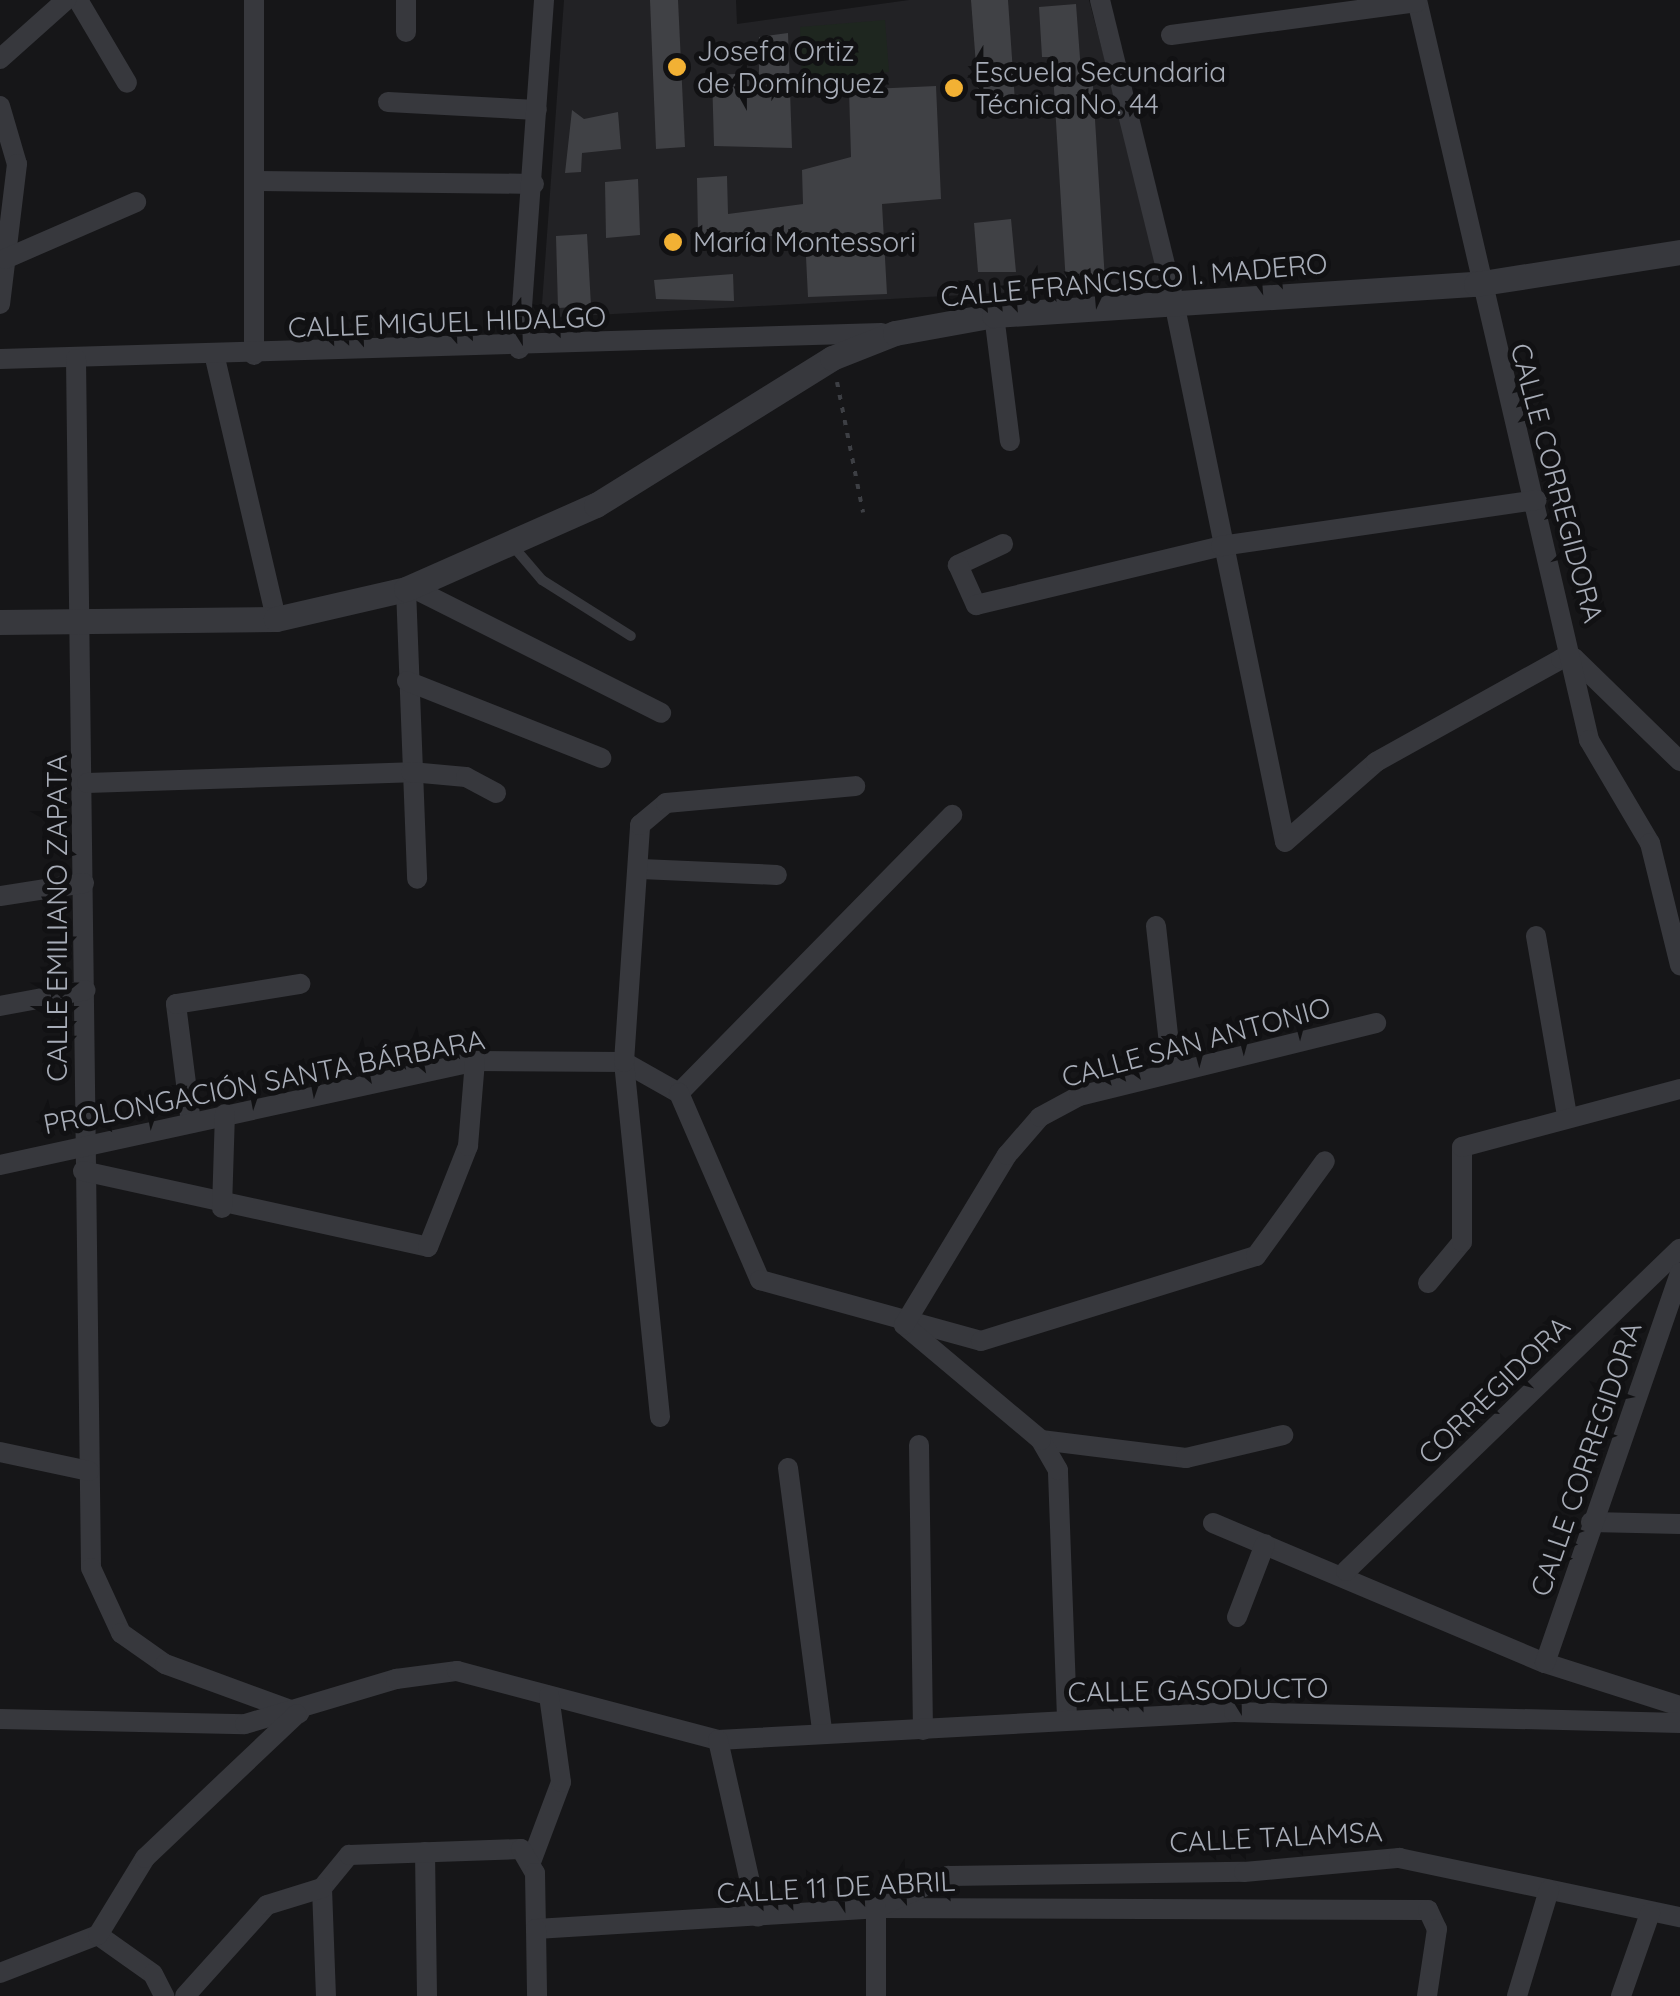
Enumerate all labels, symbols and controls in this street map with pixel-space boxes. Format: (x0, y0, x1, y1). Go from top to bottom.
place label: Josefa Ortiz de Domínguez (697, 34, 885, 100)
place label: Escuela Secundaria Técnica No. 44 (974, 55, 1226, 121)
marker: Josefa Ortiz de Domínguez (666, 56, 688, 78)
marker: Escuela Secundaria Técnica No. 44 (943, 77, 965, 99)
place label: María Montessori (693, 225, 916, 259)
marker: María Montessori (662, 231, 684, 253)
street label: CALLE FRANCISCO I. MADERO (939, 246, 1329, 314)
street label: CALLE MIGUEL HIDALGO (287, 300, 607, 344)
street label: CALLE CORREGIDORA (1504, 340, 1610, 626)
street label: CALLE EMILIANO ZAPATA (40, 754, 74, 1082)
street label: CALLE SAN ANTONIO (1058, 990, 1334, 1094)
street label: PROLONGACIÓN SANTA BÁRBARA (40, 1023, 488, 1141)
street label: CORREGIDORA (1411, 1309, 1577, 1471)
street label: CALLE CORREGIDORA (1523, 1317, 1649, 1601)
street label: CALLE GASODUCTO (1067, 1671, 1329, 1709)
street label: CALLE TALAMSA (1169, 1815, 1383, 1859)
street label: CALLE 11 DE ABRIL (716, 1864, 956, 1910)

